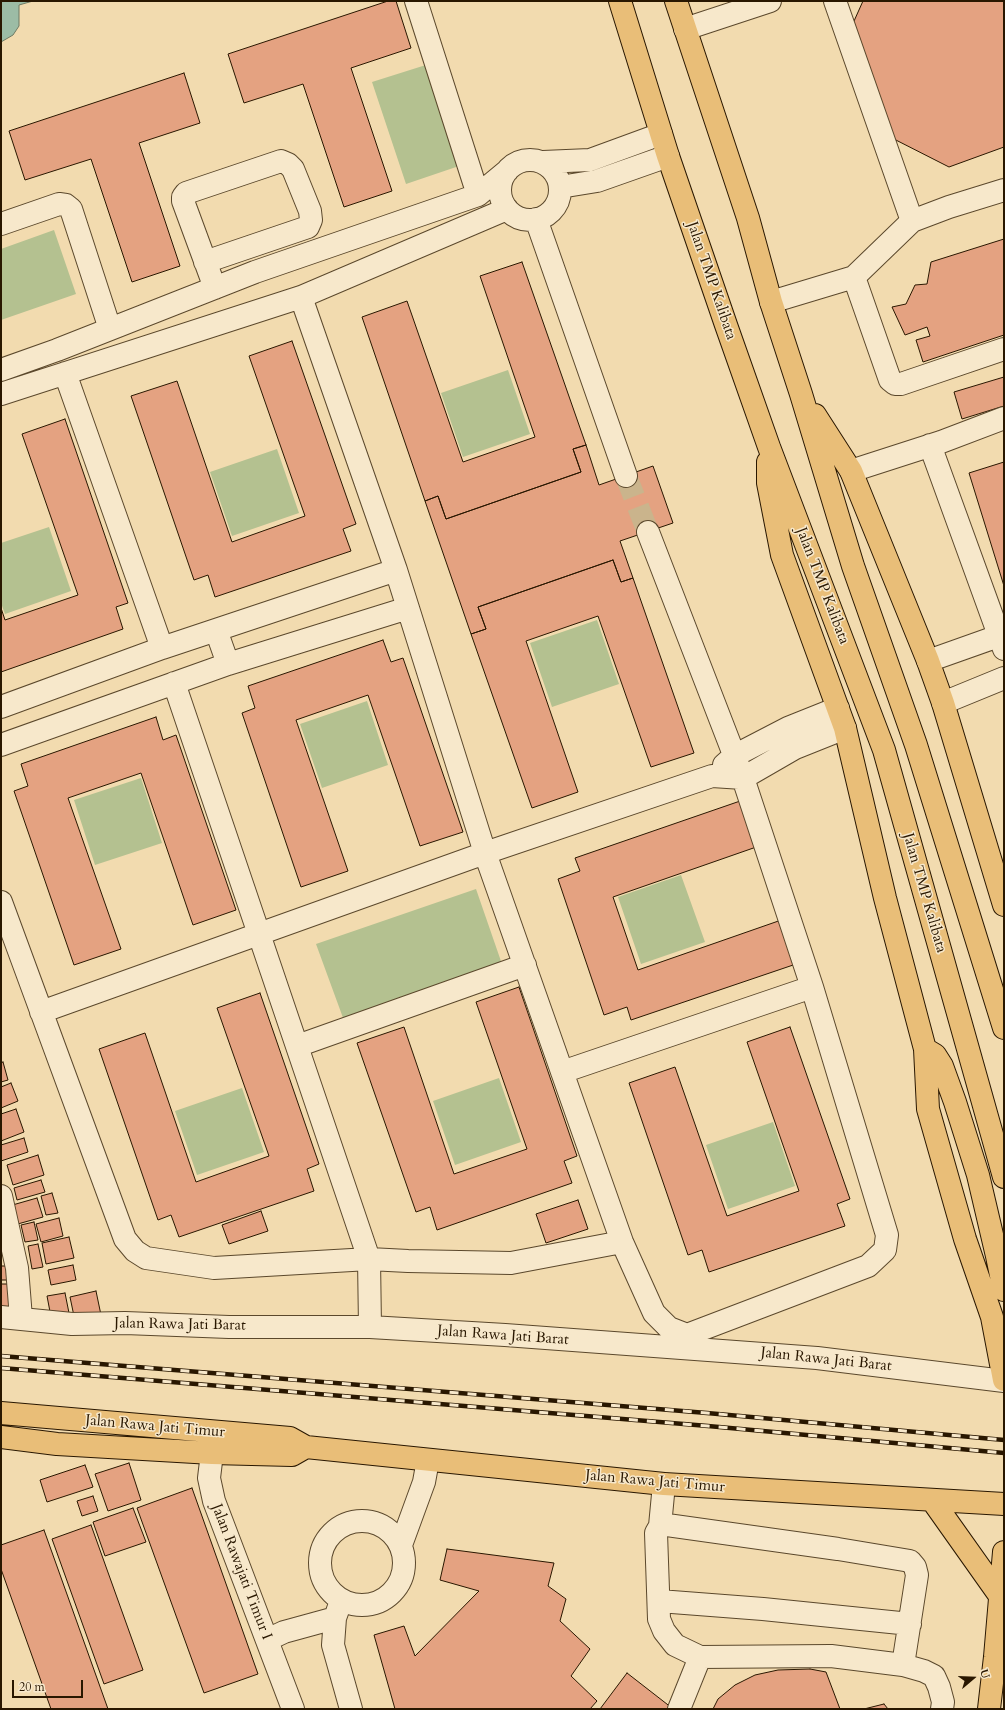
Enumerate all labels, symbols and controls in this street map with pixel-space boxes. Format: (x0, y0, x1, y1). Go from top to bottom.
street label: Jalan TMP Kalibata (682, 220, 740, 342)
street label: Jalan TMP Kalibata (791, 525, 853, 647)
street label: Jalan TMP Kalibata (898, 831, 950, 955)
street label: Jalan Rawa Jati Barat (114, 1315, 246, 1335)
street label: Jalan Rawa Jati Barat (437, 1322, 569, 1350)
street label: Jalan Rawa Jati Barat (760, 1344, 892, 1376)
street label: Jalan Rawa Jati Timur (84, 1412, 226, 1442)
street label: Jalan Rawa Jati Timur (584, 1467, 726, 1497)
street label: Jalan Rawajati Timur I (207, 1501, 275, 1643)
north arrow (953, 1658, 993, 1698)
text: U (976, 1667, 993, 1681)
scale bar (14, 1672, 85, 1698)
text: 20 m (19, 1679, 45, 1695)

